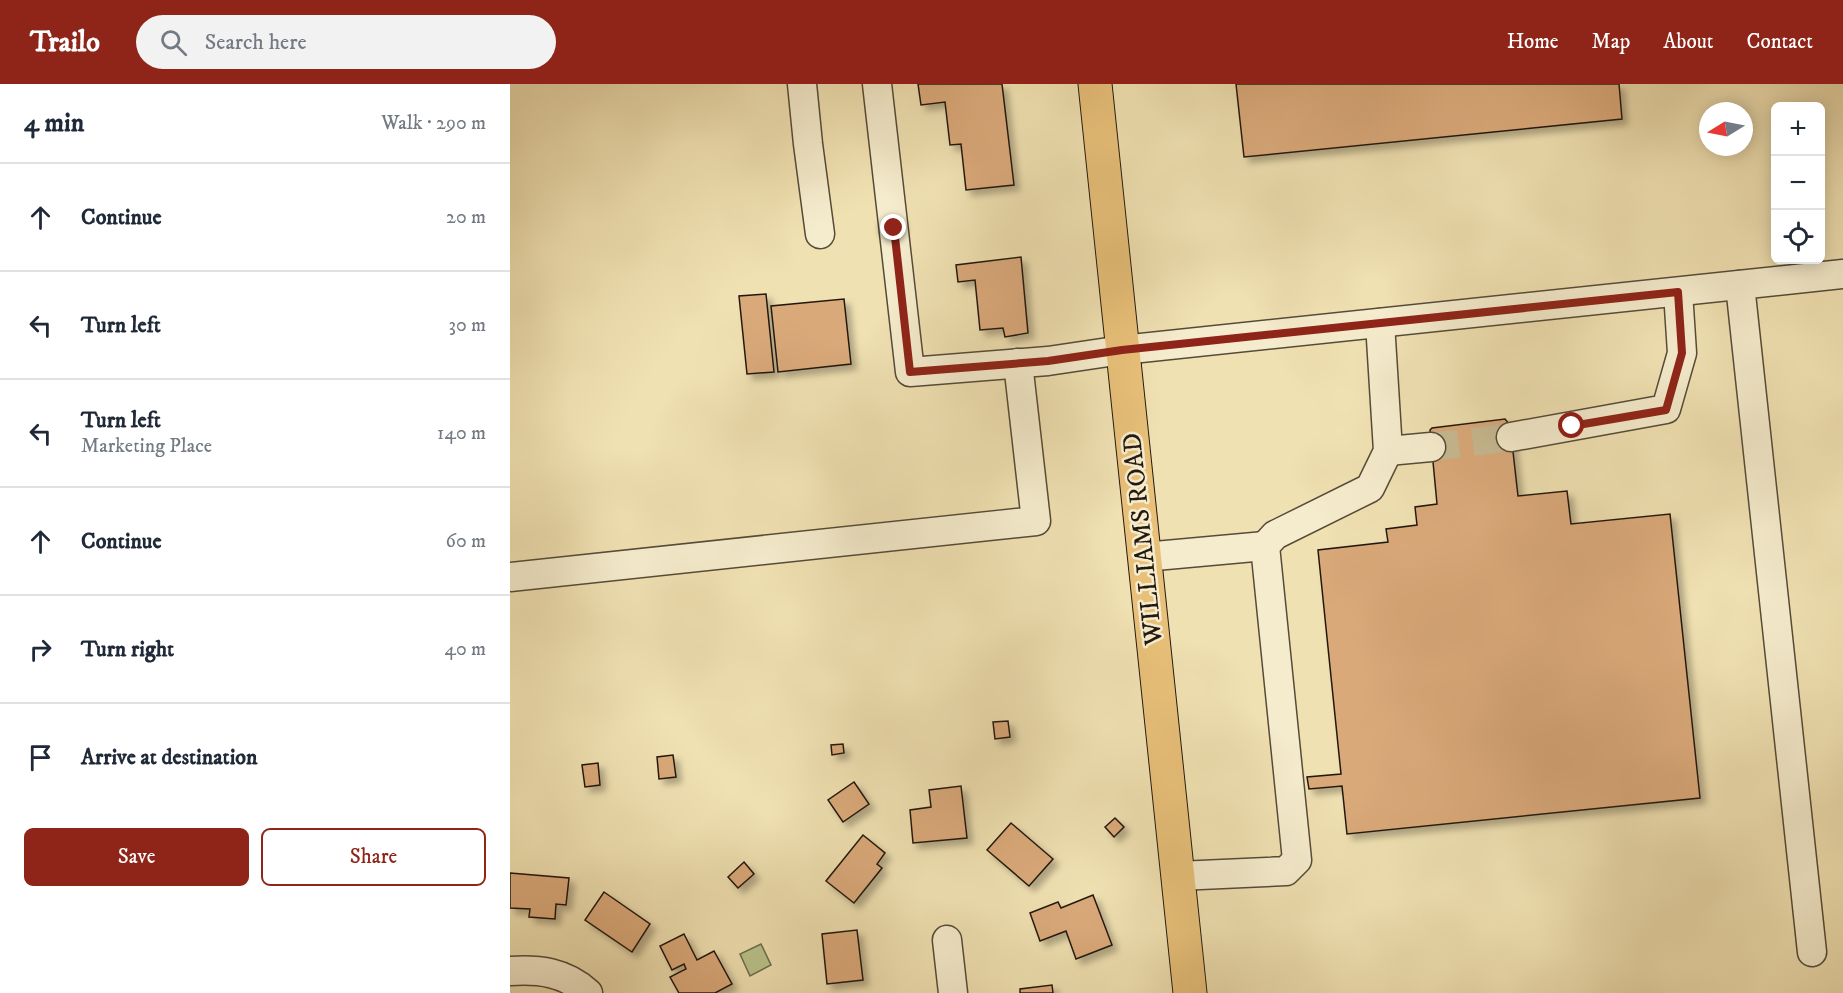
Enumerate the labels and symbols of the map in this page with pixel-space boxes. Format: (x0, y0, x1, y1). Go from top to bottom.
north arrow (1699, 102, 1753, 156)
route end (880, 214, 906, 240)
route start (1558, 412, 1584, 438)
street label: WILLIAMS ROAD (1116, 431, 1171, 648)

